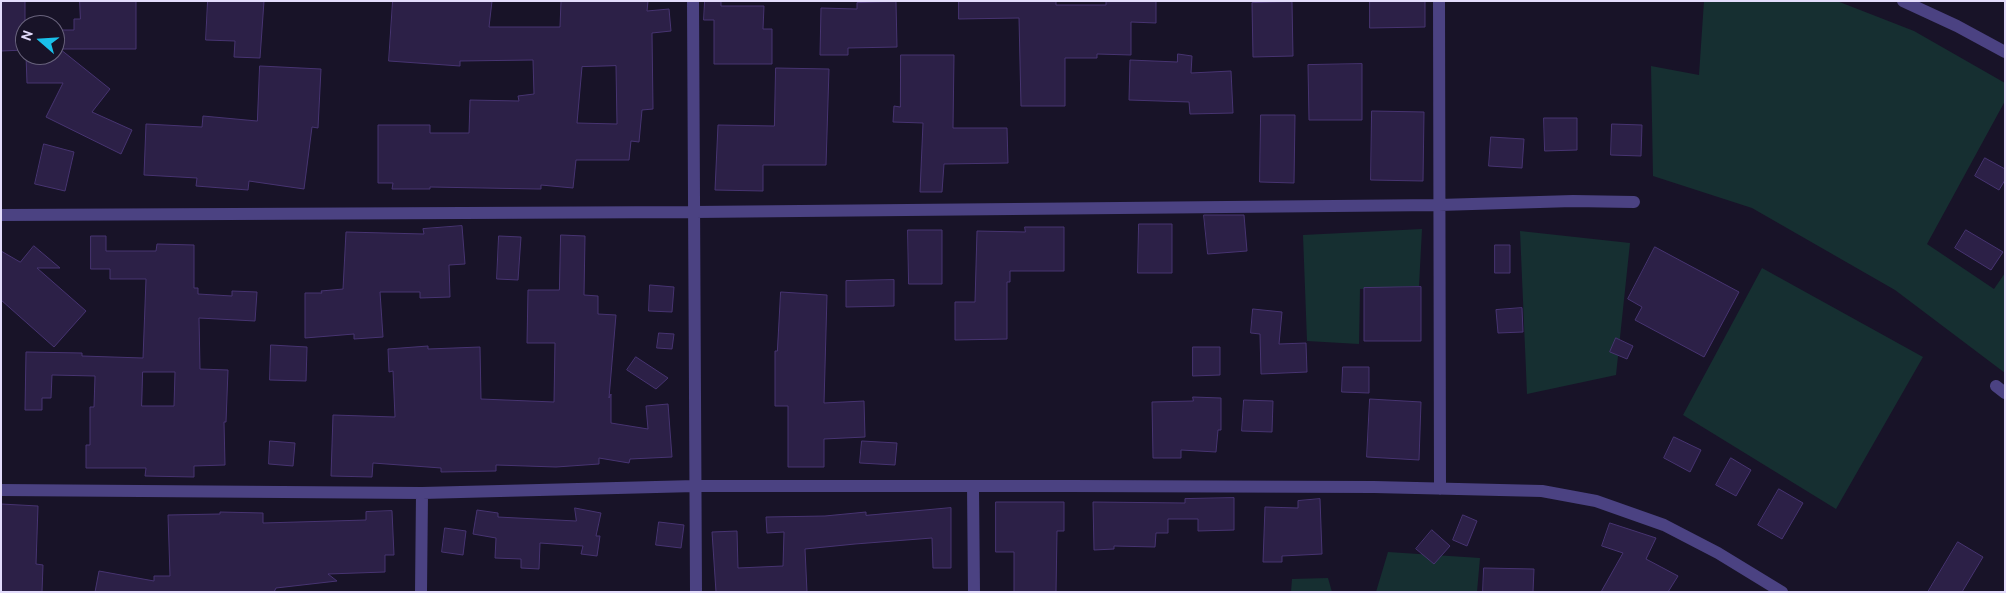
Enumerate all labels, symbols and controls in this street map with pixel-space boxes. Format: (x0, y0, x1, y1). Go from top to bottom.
north arrow (15, 15, 65, 65)
text: N (17, 28, 37, 43)

